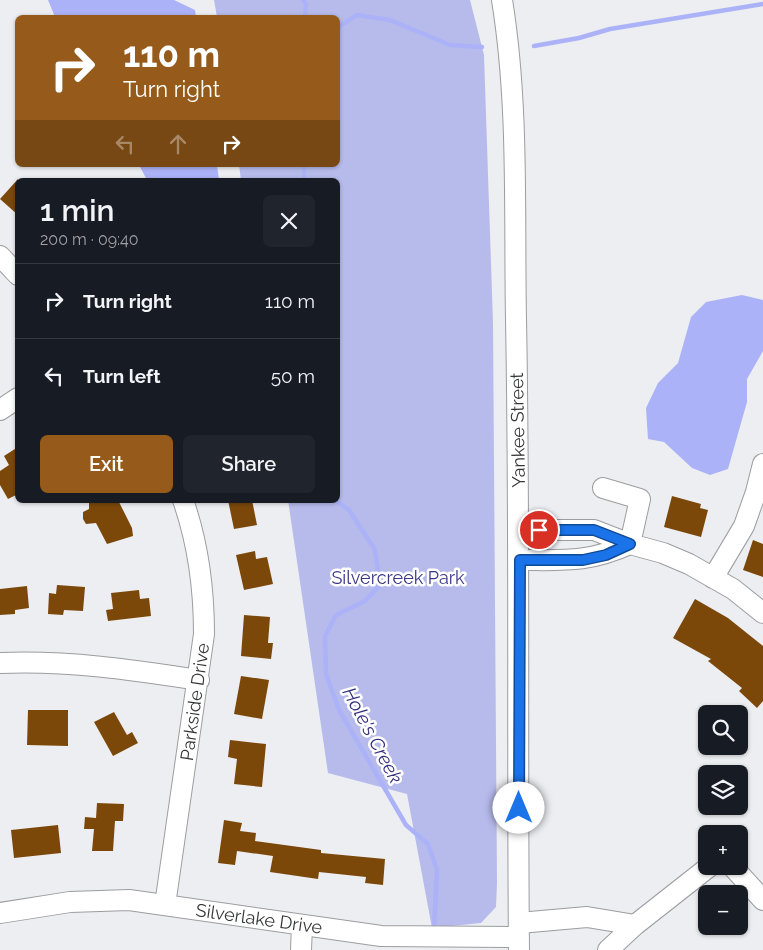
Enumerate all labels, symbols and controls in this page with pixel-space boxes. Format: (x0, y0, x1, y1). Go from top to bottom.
text: 110 m (123, 34, 220, 75)
icon: right (40, 35, 105, 100)
text: Turn right (123, 76, 220, 102)
icon: left (111, 130, 139, 158)
icon: ahead (164, 130, 192, 158)
icon: right (217, 130, 245, 158)
text: 1 min (40, 193, 115, 228)
button: close (263, 195, 315, 247)
text: 200 m · 09:40 (40, 230, 139, 249)
icon: right (40, 287, 68, 315)
text: Turn right (83, 290, 172, 312)
text: 110 m (265, 290, 315, 312)
icon: left (40, 362, 68, 390)
text: Turn left (83, 365, 160, 387)
text: 50 m (271, 365, 315, 387)
street label: Yankee Street (506, 372, 529, 488)
button: Exit (40, 435, 173, 493)
button: Share (183, 435, 315, 493)
pin (518, 509, 560, 551)
icon: arrive (525, 516, 553, 544)
park label: Silvercreek Park (331, 567, 465, 588)
street label: Parkside Drive (176, 641, 213, 762)
water label: Hole's Creek (339, 683, 407, 787)
map controls (698, 705, 748, 935)
button: search (698, 705, 748, 755)
button: layers (698, 765, 748, 815)
position arrow (492, 781, 544, 833)
button: + (698, 825, 748, 875)
button: − (698, 885, 748, 935)
street label: Silverlake Drive (195, 899, 324, 938)

